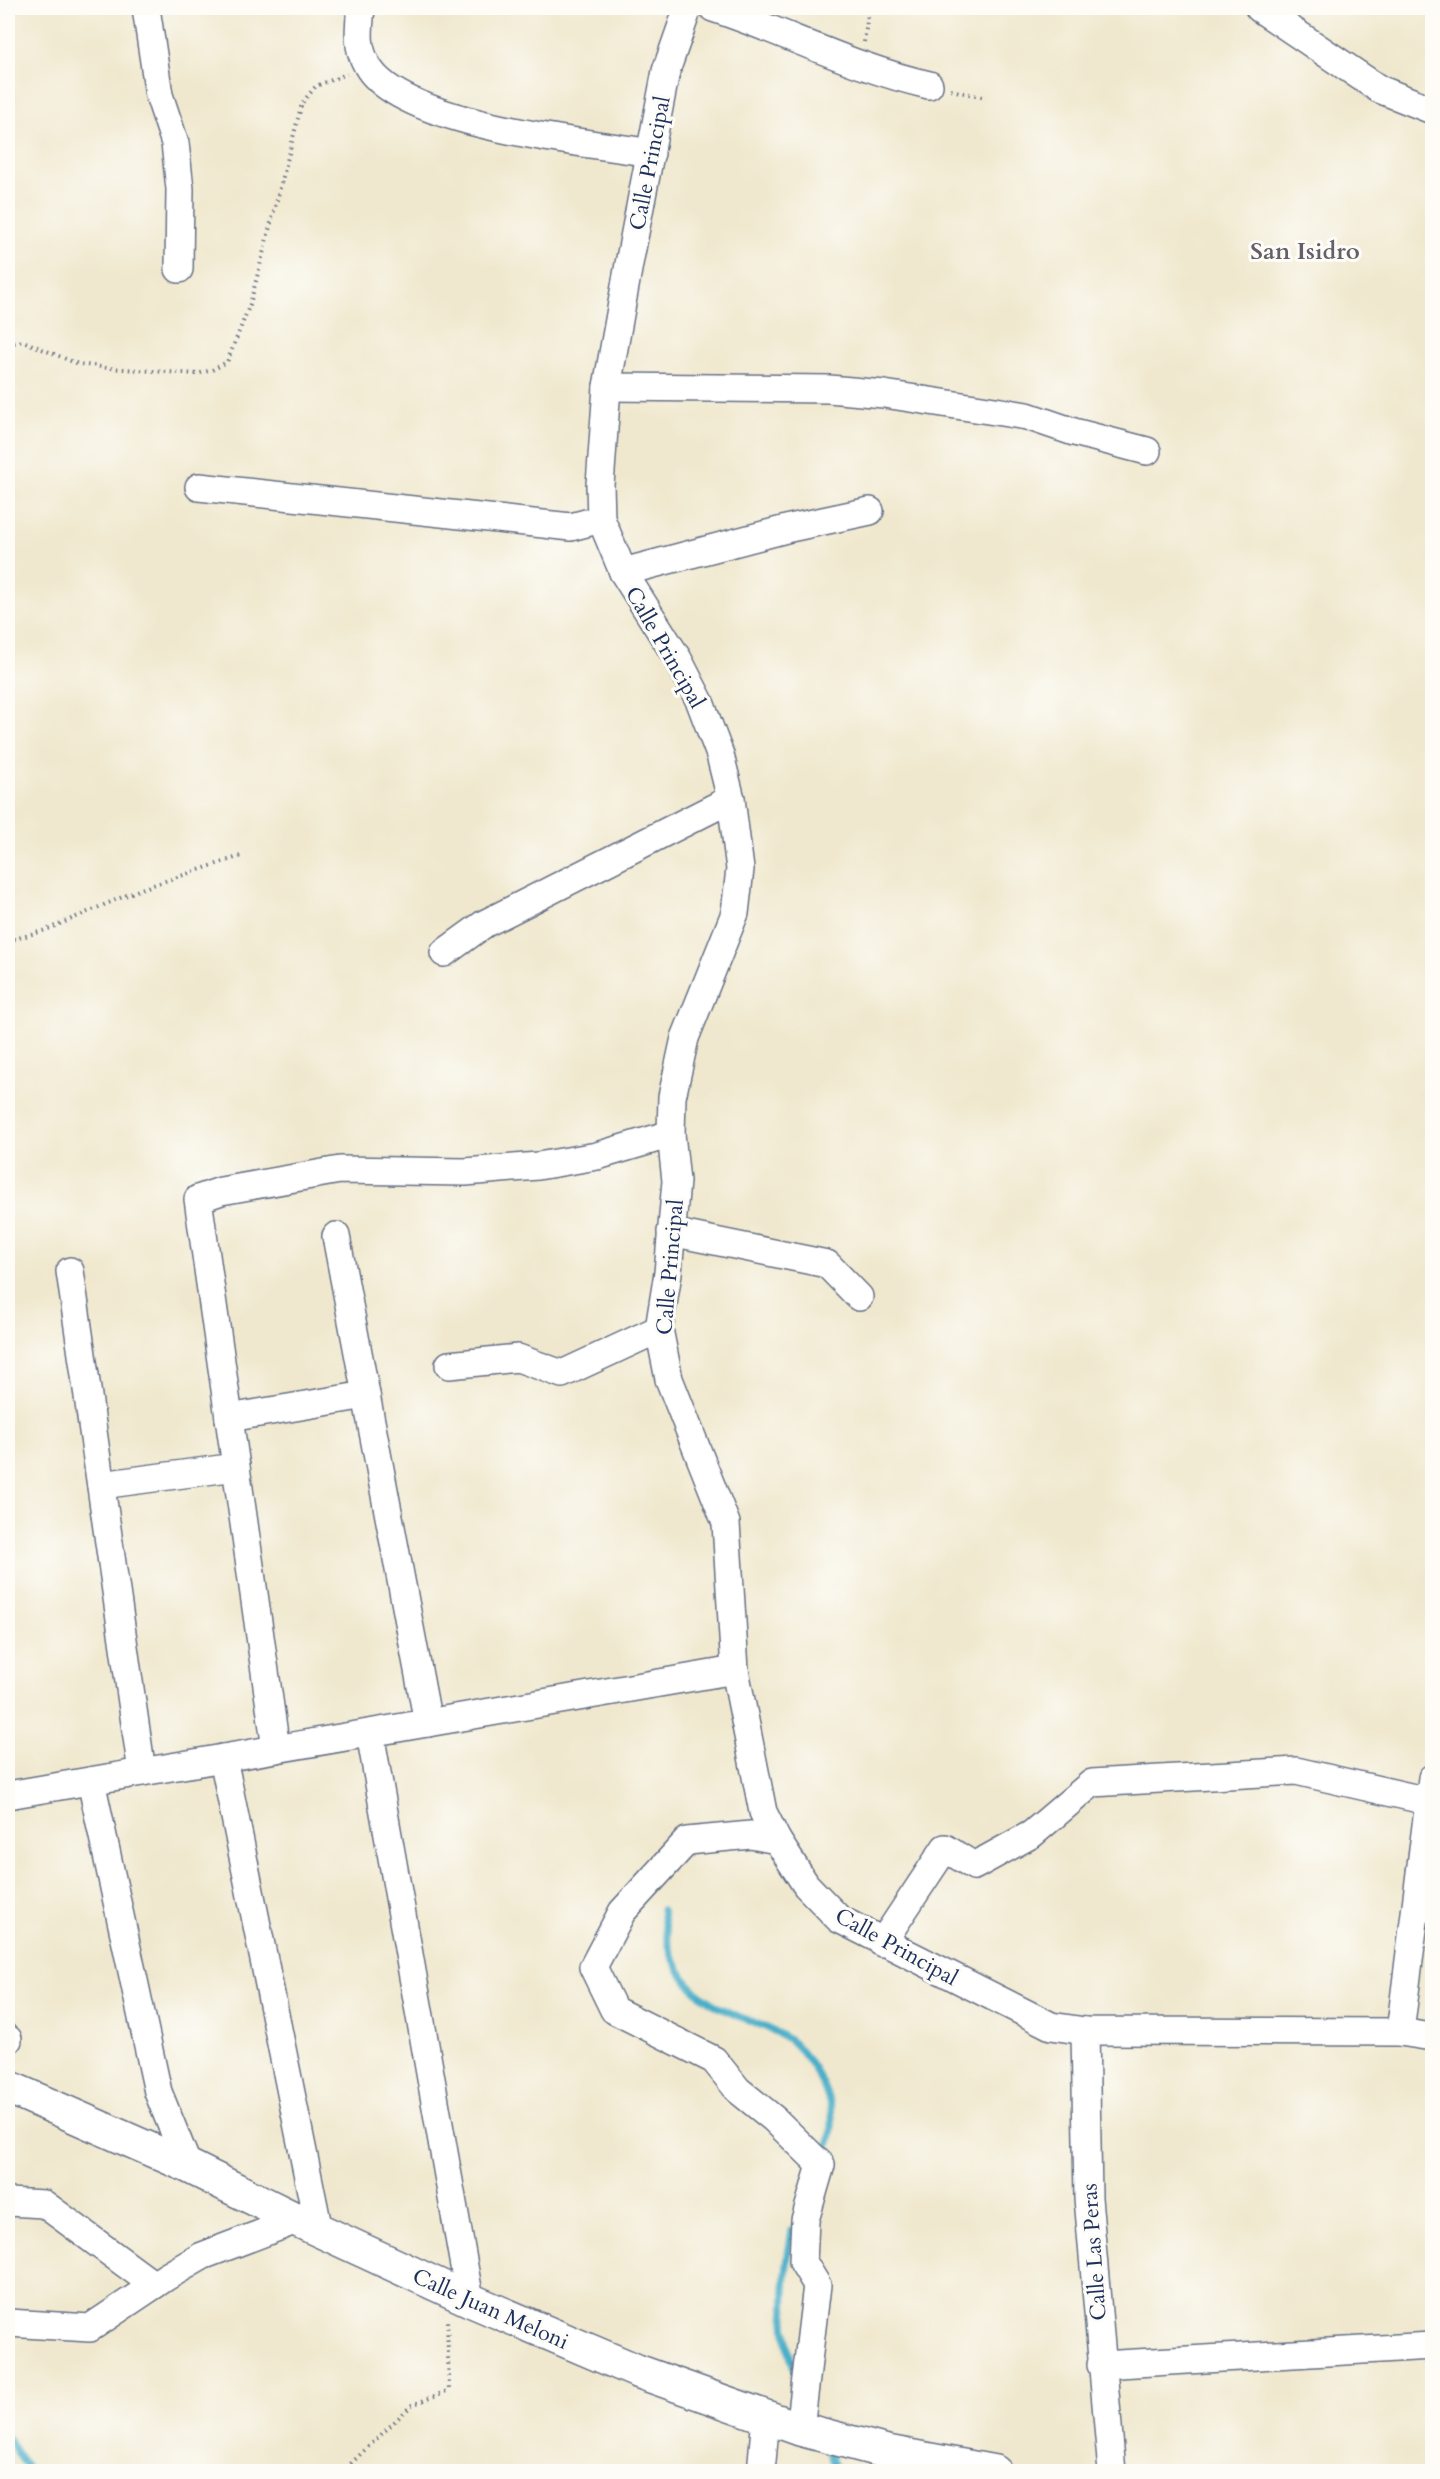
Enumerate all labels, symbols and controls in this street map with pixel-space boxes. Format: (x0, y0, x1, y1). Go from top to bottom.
street label: Calle Principal (622, 93, 678, 233)
district label: San Isidro (1250, 235, 1360, 268)
street label: Calle Principal (618, 581, 712, 714)
street label: Calle Principal (649, 1198, 691, 1336)
street label: Calle Principal (830, 1901, 964, 1993)
street label: Calle Las Peras (1074, 2182, 1114, 2322)
street label: Calle Juan Meloni (408, 2261, 573, 2357)

